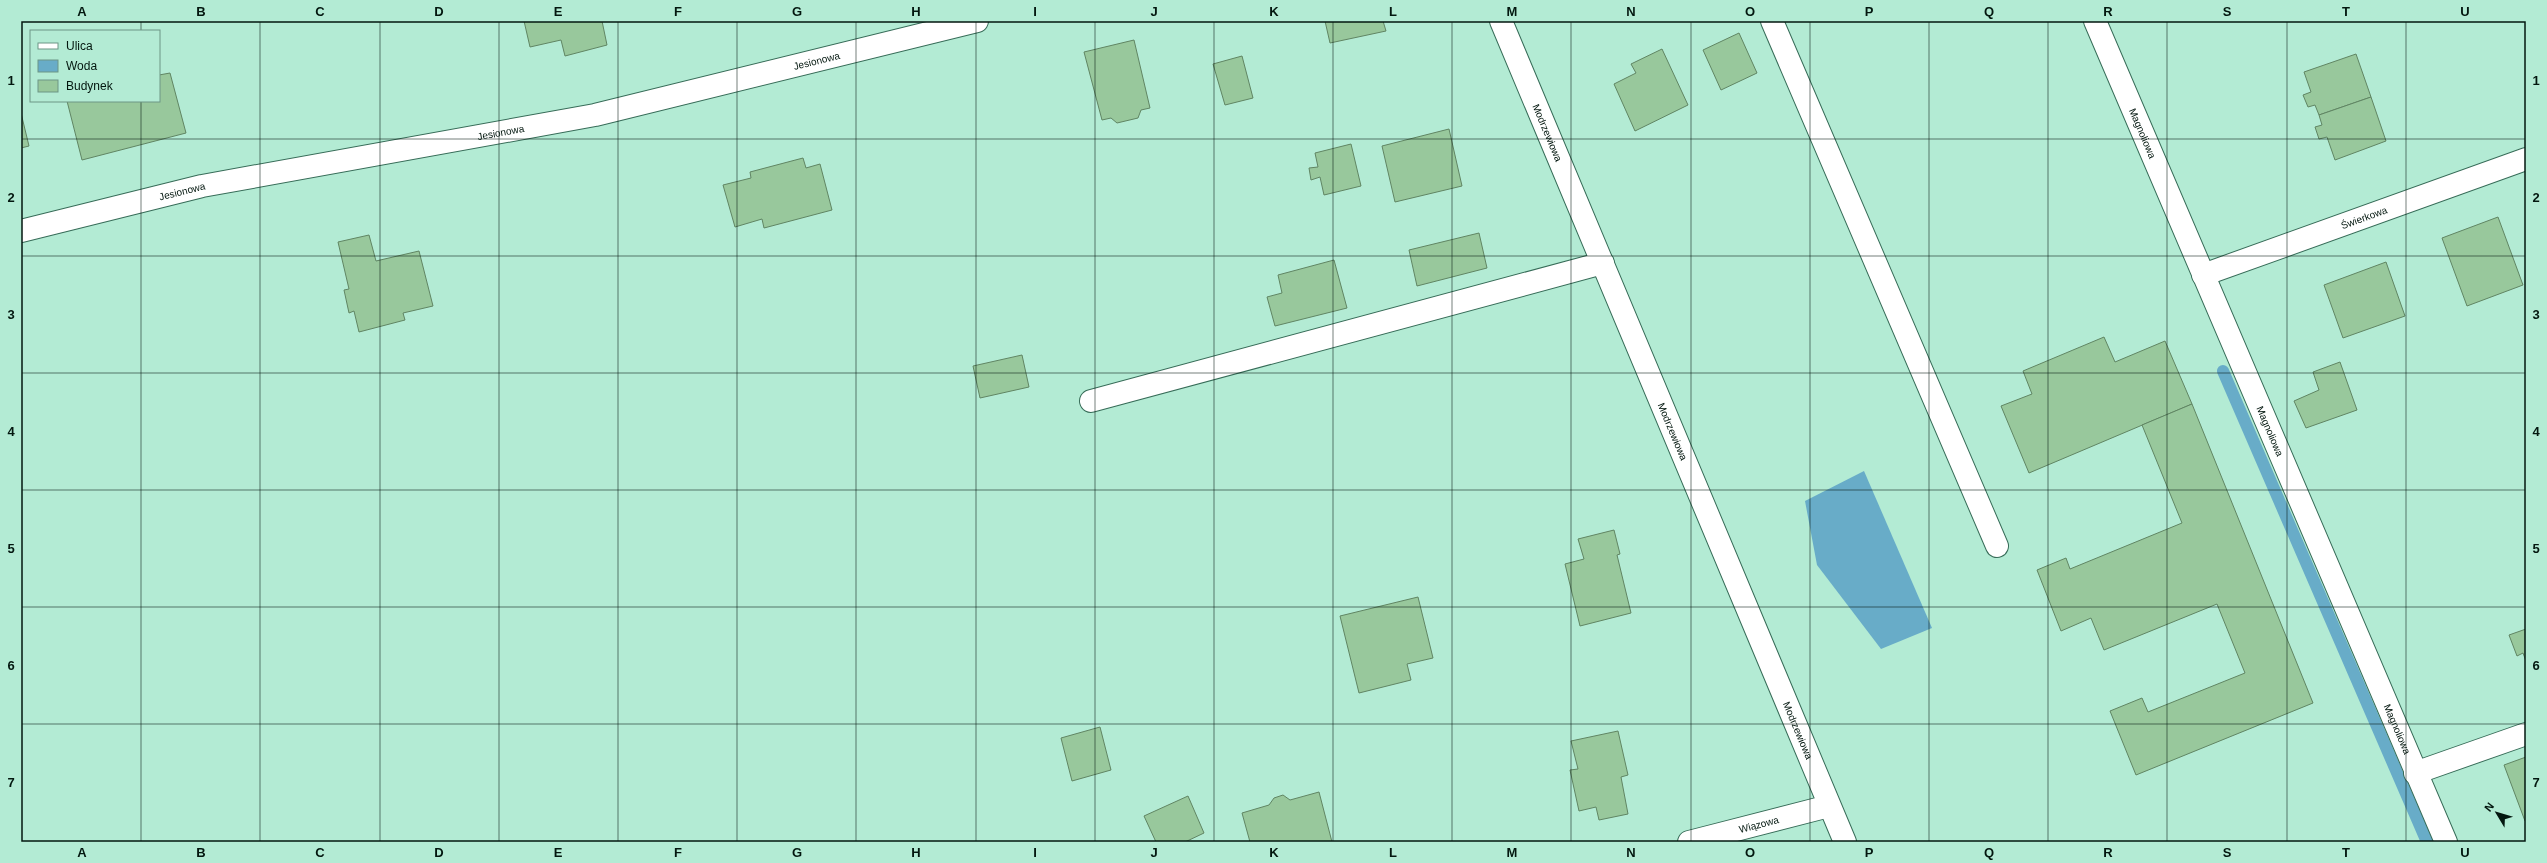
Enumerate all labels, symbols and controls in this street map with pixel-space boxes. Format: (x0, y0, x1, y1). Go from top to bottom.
text: A (77, 4, 87, 19)
text: B (196, 4, 206, 19)
text: C (315, 4, 325, 19)
text: D (434, 4, 444, 19)
text: E (554, 4, 563, 19)
text: F (674, 4, 682, 19)
text: G (792, 4, 802, 19)
text: H (911, 4, 921, 19)
text: I (1033, 4, 1037, 19)
text: J (1150, 4, 1158, 19)
text: K (1269, 4, 1279, 19)
text: L (1389, 4, 1397, 19)
text: M (1507, 4, 1517, 19)
text: N (1626, 4, 1636, 19)
text: O (1745, 4, 1755, 19)
text: P (1865, 4, 1874, 19)
text: Q (1984, 4, 1994, 19)
text: R (2103, 4, 2113, 19)
text: S (2223, 4, 2232, 19)
text: T (2342, 4, 2350, 19)
text: U (2460, 4, 2470, 19)
legend (30, 30, 160, 102)
text: Ulica (66, 39, 93, 53)
street label: Jesionowa (792, 50, 841, 72)
text: Woda (66, 59, 97, 73)
text: 1 (7, 73, 15, 88)
text: 1 (2532, 73, 2540, 88)
text: Budynek (66, 79, 114, 93)
street label: Modrzewiowa (1530, 102, 1564, 164)
street label: Magnoliowa (2127, 107, 2158, 160)
street label: Jesionowa (477, 123, 525, 142)
street label: Jesionowa (158, 180, 207, 202)
text: 2 (7, 190, 15, 205)
text: 2 (2532, 190, 2540, 205)
street label: Świerkowa (2339, 204, 2389, 231)
text: 3 (7, 307, 15, 322)
text: 3 (2532, 307, 2540, 322)
street label: Modrzewiowa (1656, 401, 1690, 462)
street label: Magnoliowa (2254, 405, 2286, 458)
text: 4 (7, 424, 15, 439)
text: 4 (2532, 424, 2540, 439)
text: 5 (7, 541, 15, 556)
text: 5 (2532, 541, 2540, 556)
text: 6 (7, 658, 15, 673)
text: 6 (2532, 658, 2540, 673)
street label: Modrzewiowa (1781, 700, 1815, 761)
street label: Magnoliowa (2382, 702, 2413, 756)
text: 7 (7, 775, 15, 790)
text: 7 (2532, 775, 2540, 790)
north arrow (2477, 793, 2517, 833)
text: N (2482, 800, 2496, 814)
street label: Wiązowa (1738, 814, 1780, 835)
text: A (77, 845, 87, 860)
text: B (196, 845, 206, 860)
text: C (315, 845, 325, 860)
text: D (434, 845, 444, 860)
text: E (554, 845, 563, 860)
text: F (674, 845, 682, 860)
text: G (792, 845, 802, 860)
text: H (911, 845, 921, 860)
text: I (1033, 845, 1037, 860)
text: J (1150, 845, 1158, 860)
text: K (1269, 845, 1279, 860)
text: L (1389, 845, 1397, 860)
text: M (1507, 845, 1517, 860)
text: N (1626, 845, 1636, 860)
text: O (1745, 845, 1755, 860)
text: P (1865, 845, 1874, 860)
text: Q (1984, 845, 1994, 860)
text: R (2103, 845, 2113, 860)
text: S (2223, 845, 2232, 860)
text: T (2342, 845, 2350, 860)
text: U (2460, 845, 2470, 860)

